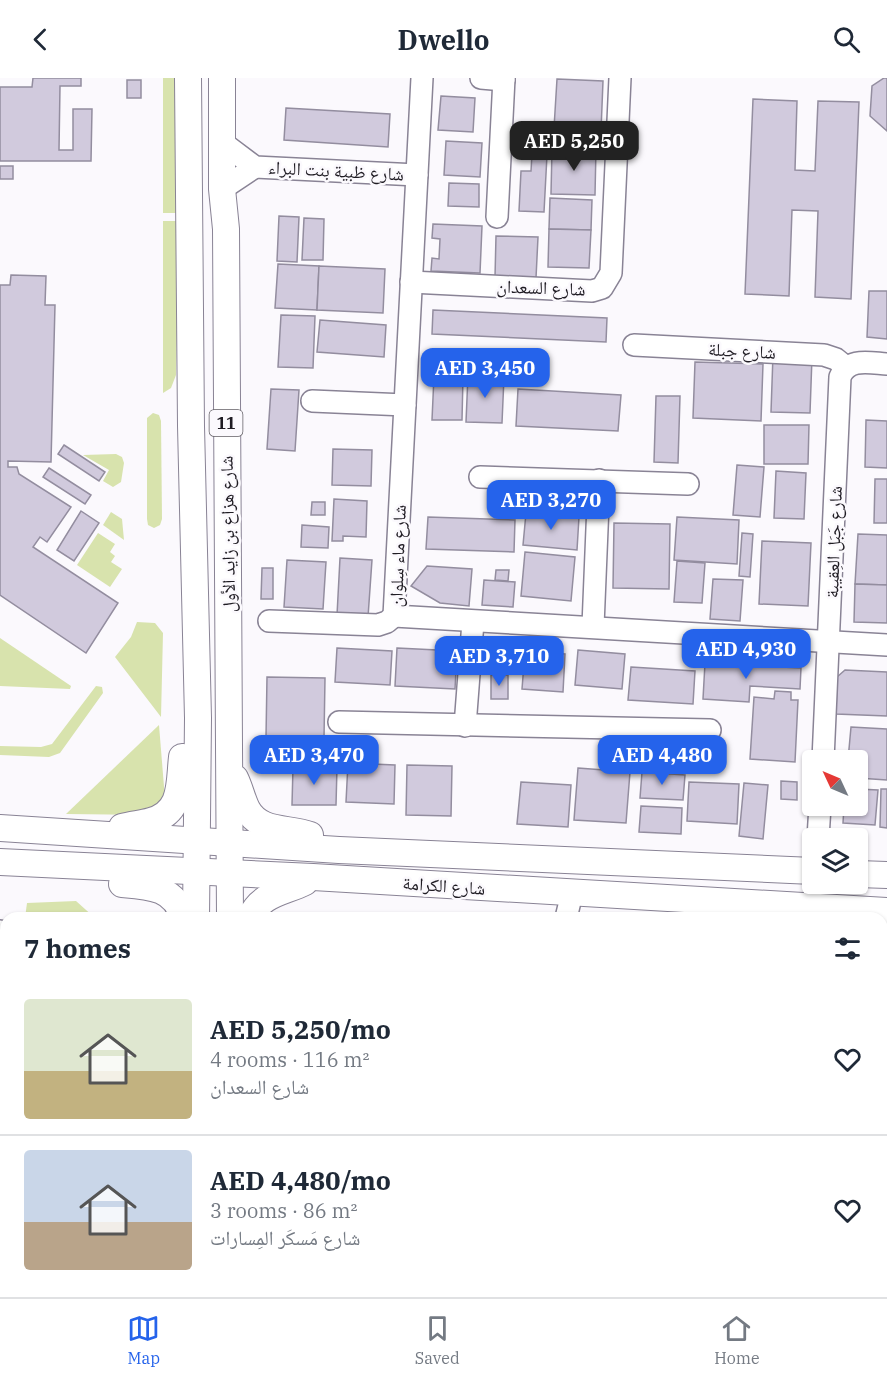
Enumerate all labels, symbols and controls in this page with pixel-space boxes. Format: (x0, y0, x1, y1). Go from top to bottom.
text: Dwello (398, 22, 489, 57)
icon: back (24, 23, 57, 56)
icon: search (830, 23, 863, 56)
pin: AED 5,250 (505, 121, 643, 172)
text: AED 5,250 (524, 127, 624, 154)
street label: شارع ظبية بنت البراء (267, 155, 405, 186)
street label: شارع السعدان (496, 274, 586, 301)
street label: شارع جبلة (708, 337, 776, 364)
pin: AED 3,450 (416, 348, 554, 399)
text: AED 3,450 (435, 354, 535, 381)
road number: 11 (210, 410, 242, 436)
street label: شارع هزاع بن زايد الأول (215, 455, 240, 613)
pin: AED 3,270 (482, 480, 620, 531)
street label: شارع جَبَل العِقيبة (820, 485, 847, 599)
text: AED 3,270 (501, 486, 601, 513)
street label: شارع ماء سِلوان (384, 504, 411, 608)
pin: AED 4,930 (677, 629, 815, 680)
text: AED 4,930 (696, 635, 796, 662)
pin: AED 3,710 (430, 636, 568, 687)
text: AED 3,710 (449, 642, 549, 669)
pin: AED 3,470 (245, 735, 383, 786)
pin: AED 4,480 (593, 735, 731, 786)
text: AED 3,470 (264, 741, 364, 768)
text: AED 4,480 (612, 741, 712, 768)
north arrow (802, 750, 868, 816)
map controls (802, 750, 868, 894)
button: layers (802, 828, 868, 894)
street label: شارع الكرامة (402, 871, 486, 900)
text: 7 homes (24, 931, 131, 965)
icon: filters (831, 932, 864, 965)
text: AED 5,250/mo (210, 1012, 391, 1046)
icon: home (72, 1023, 144, 1095)
icon: heart (831, 1043, 864, 1076)
text: 4 rooms · 116 m² (210, 1046, 369, 1073)
text: شارع السعدان (210, 1073, 309, 1100)
text: AED 4,480/mo (210, 1163, 391, 1197)
icon: home (72, 1174, 144, 1246)
icon: heart (831, 1194, 864, 1227)
text: 3 rooms · 86 m² (210, 1197, 357, 1224)
text: شارع مَسكَر المِسارات (210, 1224, 360, 1251)
tab: Map (127, 1312, 160, 1368)
tab: Saved (415, 1312, 460, 1368)
tab: Home (714, 1312, 760, 1368)

